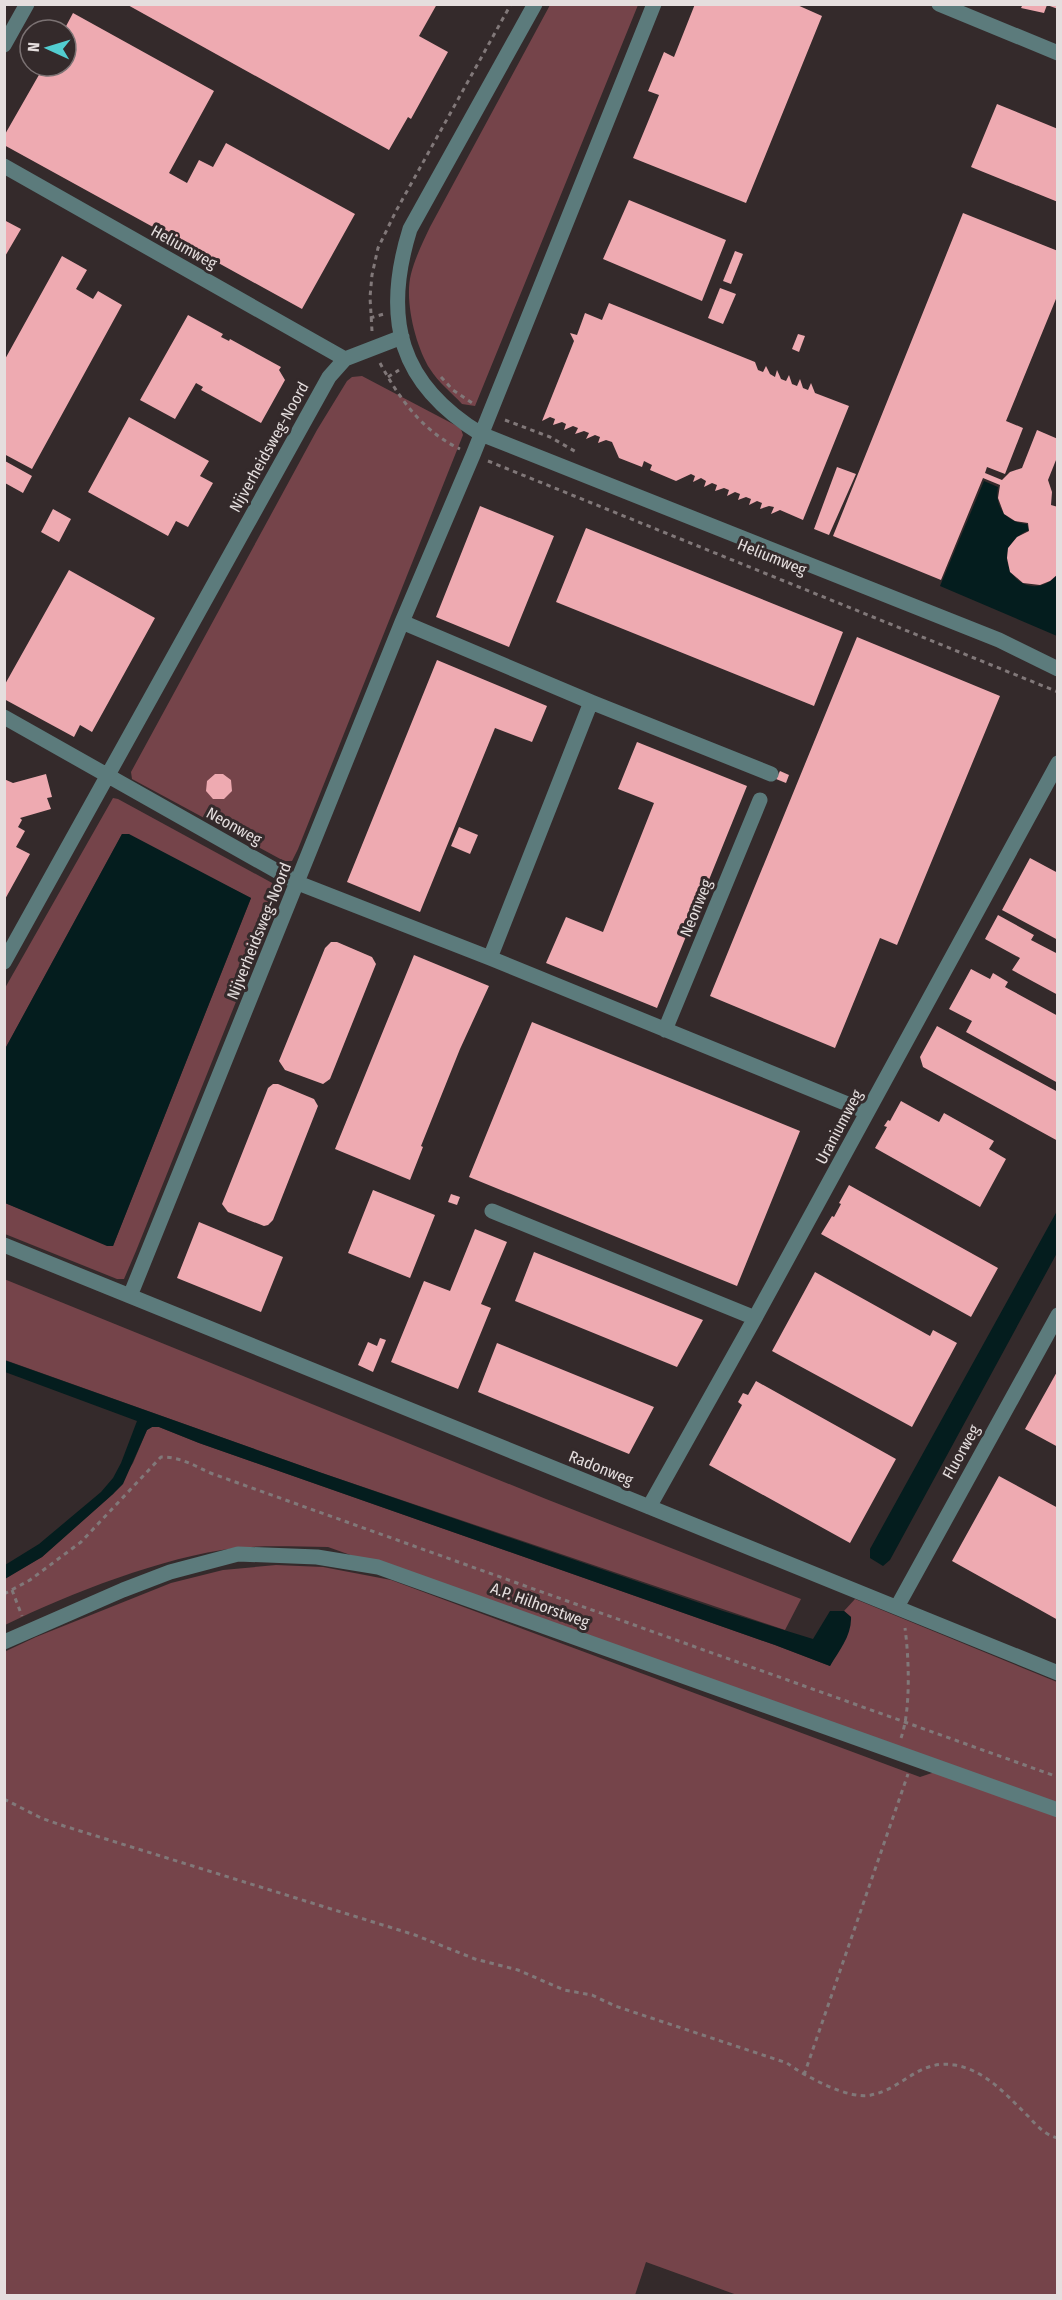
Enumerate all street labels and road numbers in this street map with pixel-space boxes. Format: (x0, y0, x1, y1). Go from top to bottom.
street label: Heliumweg (148, 221, 221, 273)
street label: Nijverheidsweg-Noord (225, 379, 313, 515)
street label: Heliumweg (735, 535, 810, 580)
street label: Neonweg (203, 803, 265, 849)
street label: Nijverheidsweg-Noord (223, 860, 295, 1002)
street label: Neonweg (676, 876, 716, 940)
street label: Uraniumweg (812, 1086, 867, 1167)
street label: Fluorweg (938, 1421, 984, 1483)
street label: Radonweg (566, 1447, 636, 1490)
street label: A.P. Hilhorstweg (488, 1578, 592, 1632)

